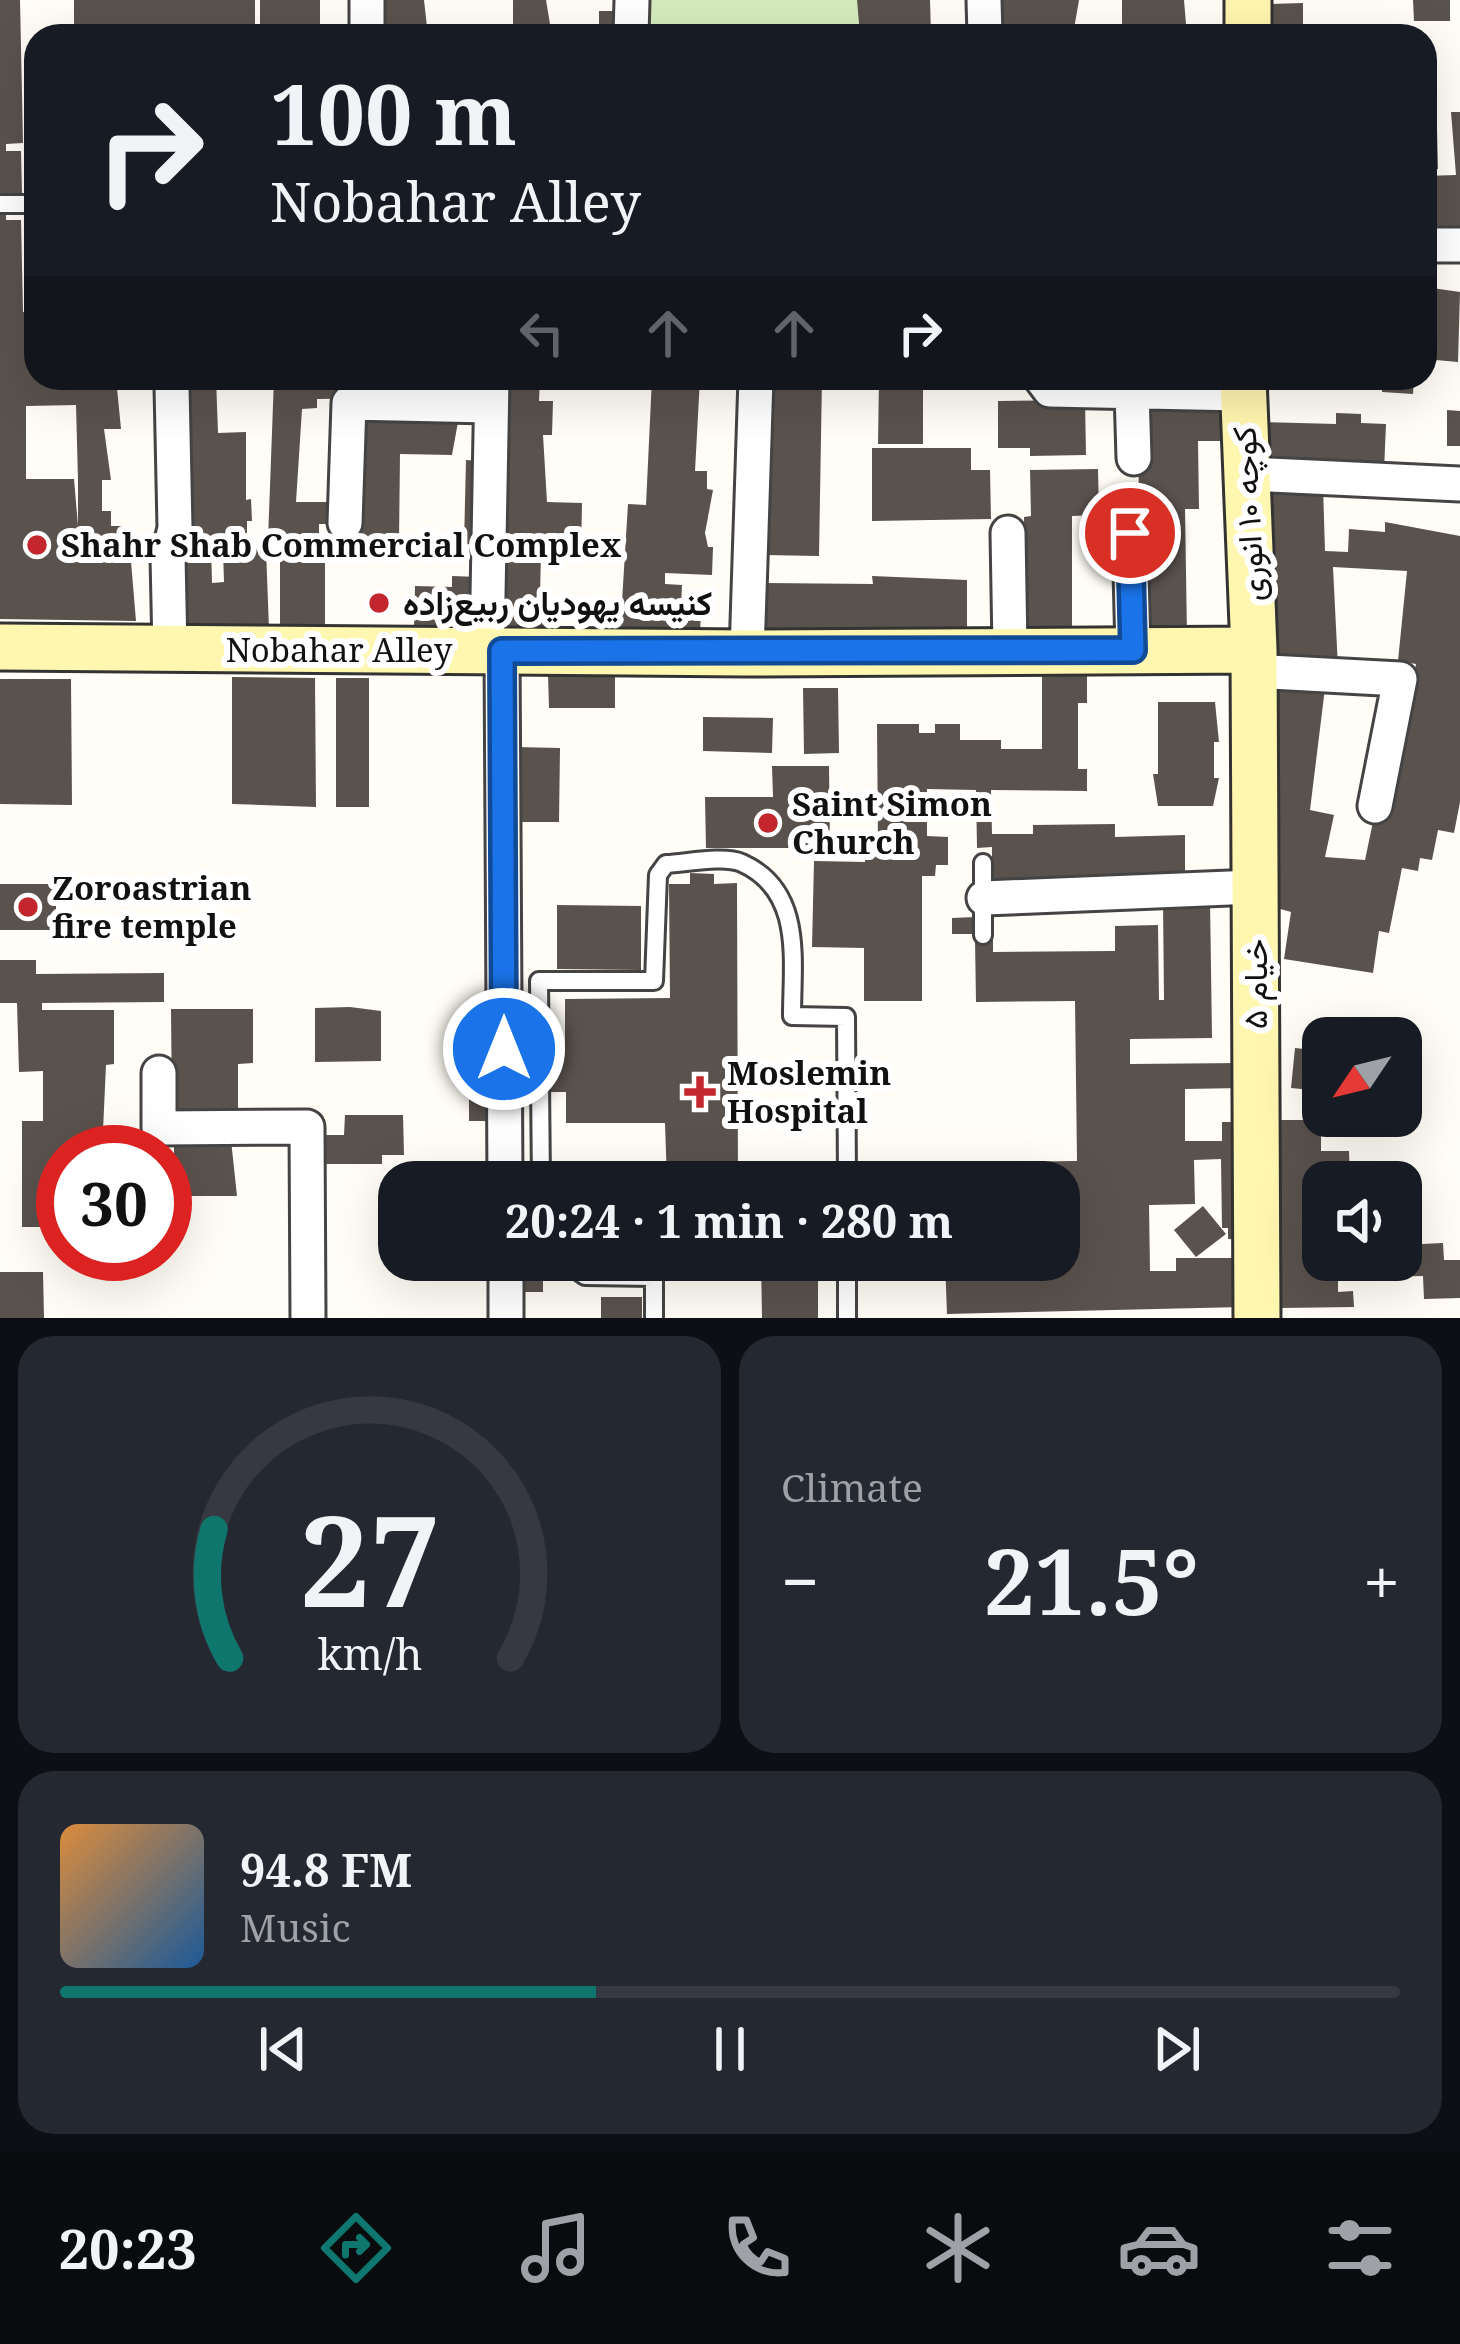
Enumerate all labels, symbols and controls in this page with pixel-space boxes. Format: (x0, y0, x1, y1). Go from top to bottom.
text: 100 m (270, 55, 517, 170)
icon: right (72, 72, 228, 228)
text: Nobahar Alley (270, 164, 641, 238)
icon: left (509, 300, 575, 366)
icon: ahead (635, 300, 701, 366)
icon: ahead (761, 300, 827, 366)
icon: right (887, 300, 953, 366)
street label: کوچه ۱۰ انوری (1220, 425, 1276, 603)
pin (1079, 482, 1181, 584)
icon: arrive (1097, 500, 1163, 566)
place label: Shahr Shab Commercial Complex (61, 522, 622, 567)
marker: Shahr Shab Commercial Complex (24, 532, 50, 558)
place label: کنیسه یهودیان ربیع‌زاده (403, 580, 712, 626)
marker: کنیسه یهودیان ربیع‌زاده (366, 590, 392, 616)
street label: Nobahar Alley (226, 627, 453, 672)
place label: Saint Simon Church (792, 781, 992, 864)
marker: Saint Simon Church (755, 810, 781, 836)
place label: Zoroastrian fire temple (52, 865, 252, 948)
marker: Zoroastrian fire temple (15, 894, 41, 920)
street label: ۵ خیام (1232, 939, 1277, 1029)
position arrow (441, 986, 567, 1112)
north arrow (1302, 1017, 1422, 1137)
map controls (1302, 1017, 1422, 1281)
place label: Moslemin Hospital (727, 1050, 891, 1133)
marker: Moslemin Hospital (684, 1076, 716, 1108)
speed limit sign: 30 (36, 1125, 192, 1281)
button: sound (1302, 1161, 1422, 1281)
text: 20:24 · 1 min · 280 m (505, 1190, 953, 1251)
text: Climate (781, 1460, 923, 1513)
text: 27 (299, 1474, 440, 1644)
text: 21.5° (984, 1519, 1199, 1641)
text: − (781, 1535, 819, 1625)
text: + (1363, 1535, 1400, 1625)
text: km/h (317, 1623, 422, 1682)
text: 94.8 FM (240, 1839, 412, 1900)
text: Music (240, 1900, 351, 1953)
icon: previous (250, 2016, 316, 2082)
icon: pause (697, 2016, 763, 2082)
icon: next (1144, 2016, 1210, 2082)
icon: directions (314, 2206, 398, 2290)
icon: music (514, 2206, 598, 2290)
icon: phone (715, 2206, 799, 2290)
icon: climate (916, 2206, 1000, 2290)
icon: car (1117, 2206, 1201, 2290)
icon: filters (1318, 2206, 1402, 2290)
text: 20:23 (58, 2211, 197, 2285)

